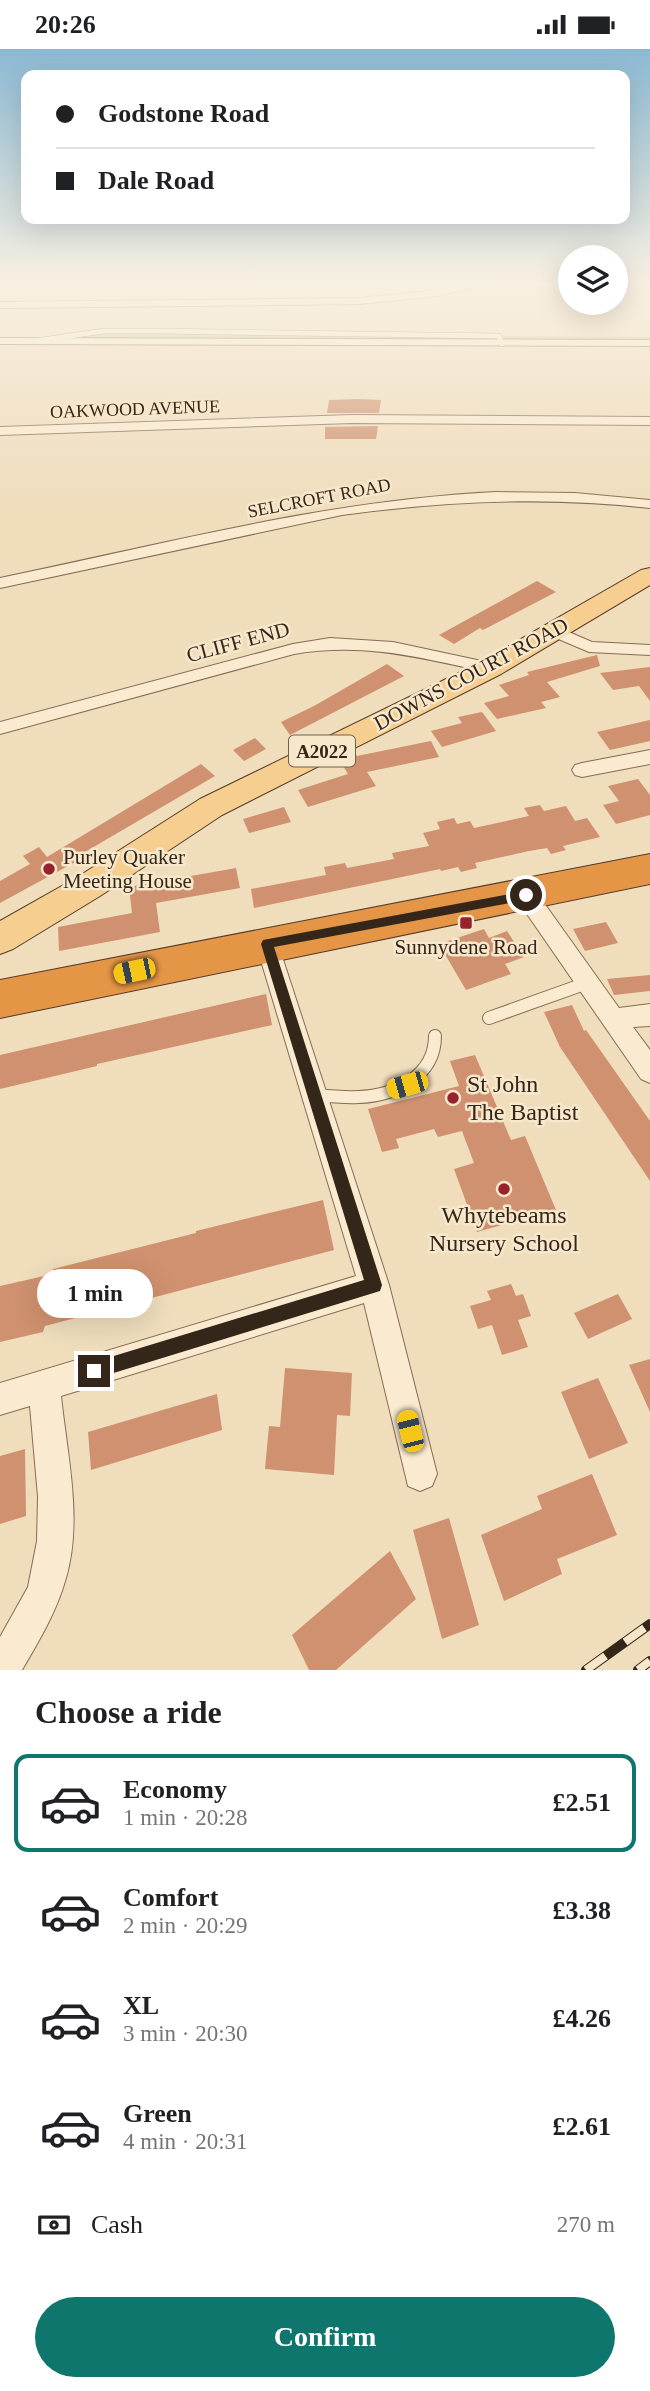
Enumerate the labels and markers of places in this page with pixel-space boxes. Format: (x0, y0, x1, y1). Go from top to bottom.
place label: Purley Quaker Meeting House (63, 845, 192, 893)
marker: Purley Quaker Meeting House (41, 861, 57, 877)
marker: Sunnydene Road (458, 915, 474, 931)
place label: Sunnydene Road (395, 935, 538, 959)
place label: St John The Baptist (467, 1071, 579, 1125)
marker: St John The Baptist (445, 1090, 461, 1106)
marker: Whytebeams Nursery School (496, 1181, 512, 1197)
place label: Whytebeams Nursery School (429, 1202, 579, 1256)

